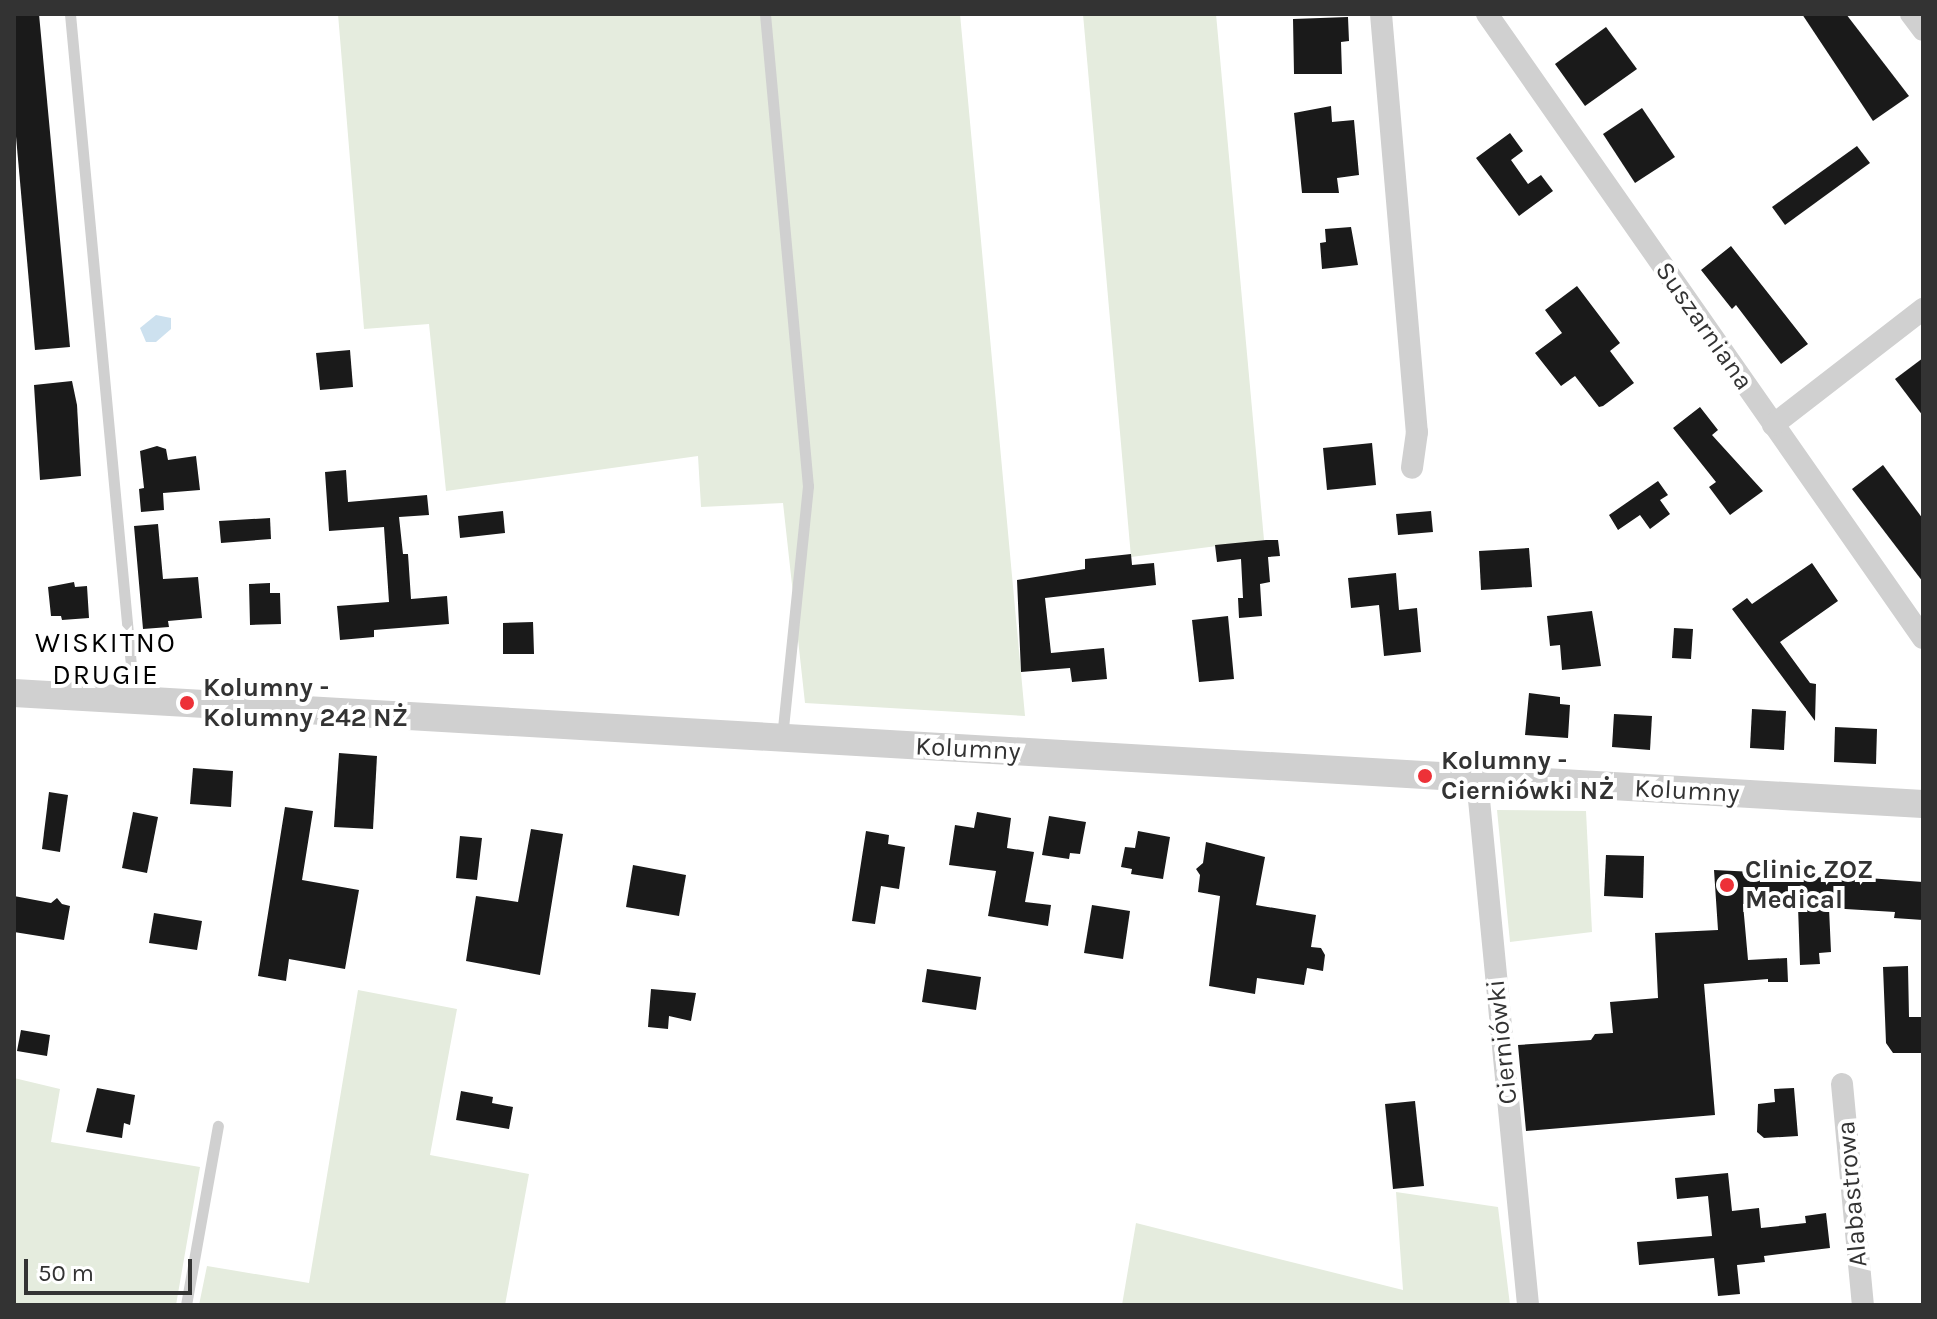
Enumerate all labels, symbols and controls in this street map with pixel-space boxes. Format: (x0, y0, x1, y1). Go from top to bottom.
street label: Suszarniana (1649, 256, 1759, 396)
district label: WISKITNO DRUGIE (35, 626, 177, 692)
place label: Kolumny - Kolumny 242 NŻ (203, 672, 408, 734)
marker: Kolumny - Kolumny 242 NŻ (178, 694, 196, 712)
street label: Kolumny (915, 731, 1021, 767)
place label: Kolumny - Cierniówki NŻ (1441, 745, 1615, 806)
marker: Kolumny - Cierniówki NŻ (1416, 767, 1434, 785)
street label: Kolumny (1634, 773, 1740, 809)
place label: Clinic ZOZ Medical (1745, 854, 1873, 916)
marker: Clinic ZOZ Medical (1716, 874, 1738, 896)
street label: Cierniówki (1480, 978, 1524, 1106)
street label: Alabastrowa (1830, 1120, 1874, 1268)
scale bar (28, 1243, 196, 1293)
text: 50 m (38, 1259, 94, 1287)

